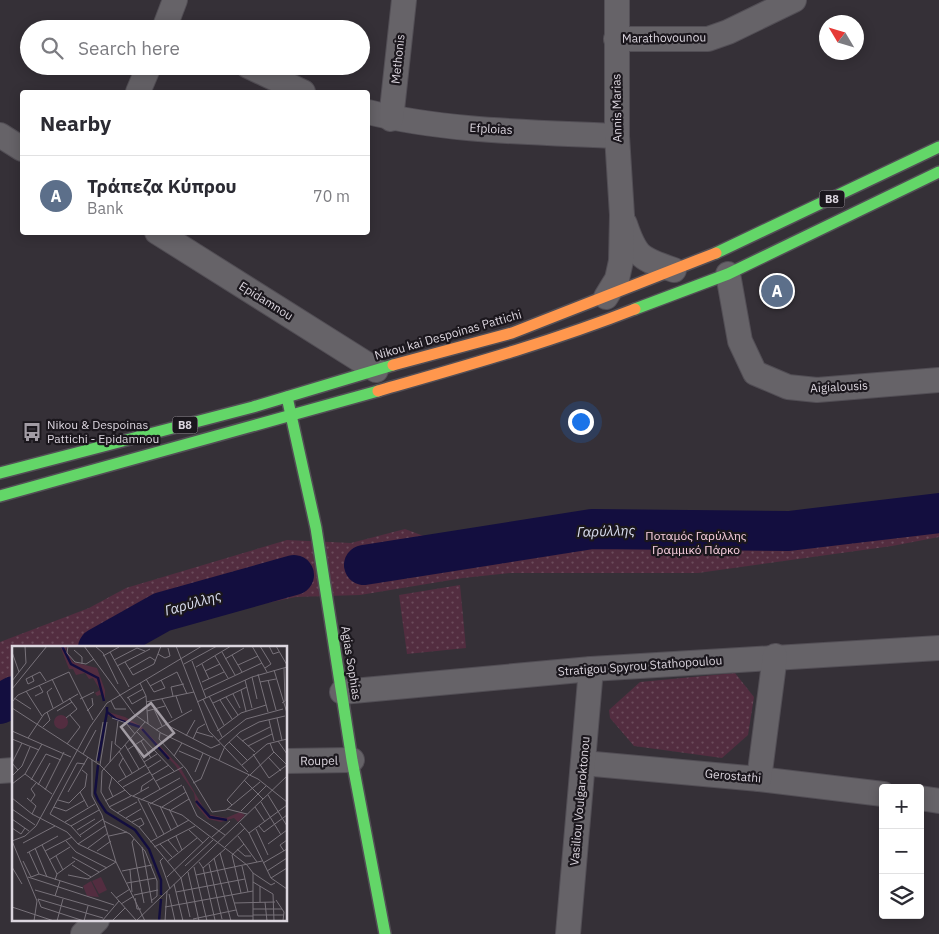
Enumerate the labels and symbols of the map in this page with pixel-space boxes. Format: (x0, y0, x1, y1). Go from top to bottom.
north arrow (819, 15, 864, 60)
street label: Marathovounou (622, 29, 706, 46)
street label: Methonis (387, 33, 408, 84)
street label: Annis Marias (608, 73, 625, 143)
street label: Efploias (469, 120, 513, 137)
road number: B8 (820, 190, 844, 208)
pin: A (761, 272, 793, 310)
street label: Epidamnou (236, 278, 296, 323)
street label: Nikou kai Despoinas Pattichi (373, 306, 523, 363)
street label: Aigialousis (810, 377, 868, 396)
your location (568, 409, 594, 435)
road number: B8 (172, 416, 198, 434)
place label: Nikou & Despoinas Pattichi - Epidamnou (47, 417, 159, 446)
bus stop icon: Nikou & Despoinas Pattichi - Epidamnou (21, 421, 43, 443)
water label: Γαρύλλης (577, 521, 636, 541)
park label: Ποταμός Γαρύλλης Γραμμικό Πάρκο (645, 528, 747, 557)
water label: Γαρύλλης (162, 586, 224, 620)
street label: Agias Sophias (338, 625, 365, 701)
inset map (12, 646, 288, 922)
street label: Stratigou Spyrou Stathopoulou (557, 652, 723, 679)
street label: Vasiliou Voulgaroktonou (566, 736, 593, 866)
street label: Roupel (300, 753, 338, 768)
street label: Gerostathi (704, 766, 762, 785)

